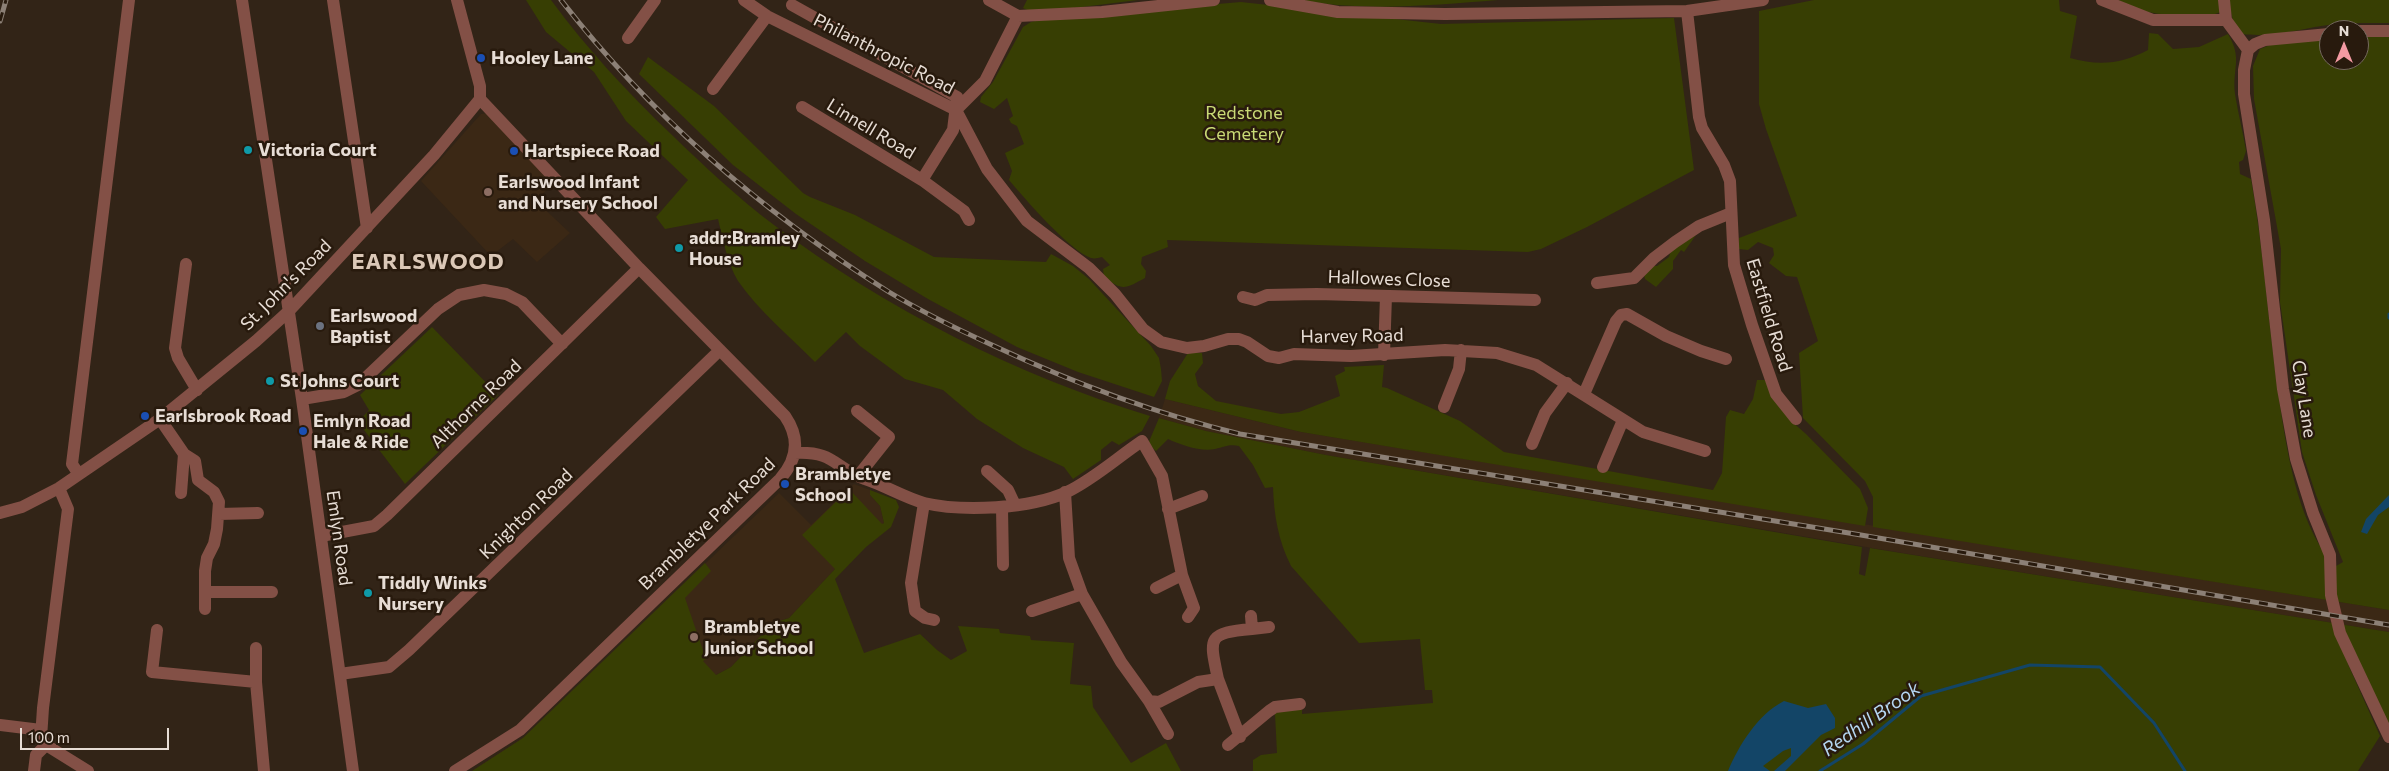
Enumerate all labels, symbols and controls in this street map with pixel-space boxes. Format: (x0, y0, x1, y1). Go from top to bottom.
street label: Philanthropic Road (810, 9, 958, 99)
north arrow (2319, 20, 2369, 70)
text: N (2339, 22, 2349, 39)
place label: Hooley Lane (491, 47, 593, 69)
marker: Hooley Lane (475, 52, 487, 64)
street label: Linnell Road (823, 94, 919, 164)
park label: Redstone Cemetery (1204, 102, 1284, 144)
place label: Victoria Court (258, 139, 377, 161)
place label: Hartspiece Road (524, 140, 660, 162)
marker: Victoria Court (242, 144, 254, 156)
marker: Hartspiece Road (508, 145, 520, 157)
place label: Earlswood Infant and Nursery School (498, 171, 658, 213)
marker: Earlswood Infant and Nursery School (482, 186, 494, 198)
place label: addr:Bramley House (689, 227, 800, 270)
street label: St. John's Road (236, 235, 336, 335)
marker: addr:Bramley House (673, 242, 685, 254)
district label: EARLSWOOD (350, 249, 506, 275)
street label: Eastfield Road (1742, 256, 1796, 374)
street label: Hallowes Close (1327, 266, 1451, 292)
place label: Earlswood Baptist (330, 305, 417, 348)
marker: Earlswood Baptist (314, 320, 326, 332)
street label: Harvey Road (1300, 324, 1404, 348)
street label: Althorne Road (426, 355, 526, 453)
street label: Clay Lane (2287, 359, 2321, 439)
place label: St Johns Court (280, 370, 399, 392)
marker: St Johns Court (264, 375, 276, 387)
place label: Earlsbrook Road (155, 405, 292, 427)
marker: Earlsbrook Road (139, 410, 151, 422)
place label: Emlyn Road Hale & Ride (313, 410, 411, 452)
marker: Emlyn Road Hale & Ride (297, 425, 309, 437)
street label: Brambletye Park Road (634, 453, 780, 595)
place label: Brambletye School (795, 463, 891, 506)
street label: Knighton Road (475, 464, 577, 564)
marker: Brambletye School (779, 478, 791, 490)
street label: Emlyn Road (322, 489, 356, 587)
place label: Tiddly Winks Nursery (378, 572, 487, 614)
marker: Tiddly Winks Nursery (362, 587, 374, 599)
place label: Brambletye Junior School (704, 616, 813, 659)
marker: Brambletye Junior School (688, 631, 700, 643)
water label: Redhill Brook (1817, 677, 1925, 761)
scale bar (22, 718, 171, 750)
text: 100 m (28, 728, 70, 746)

